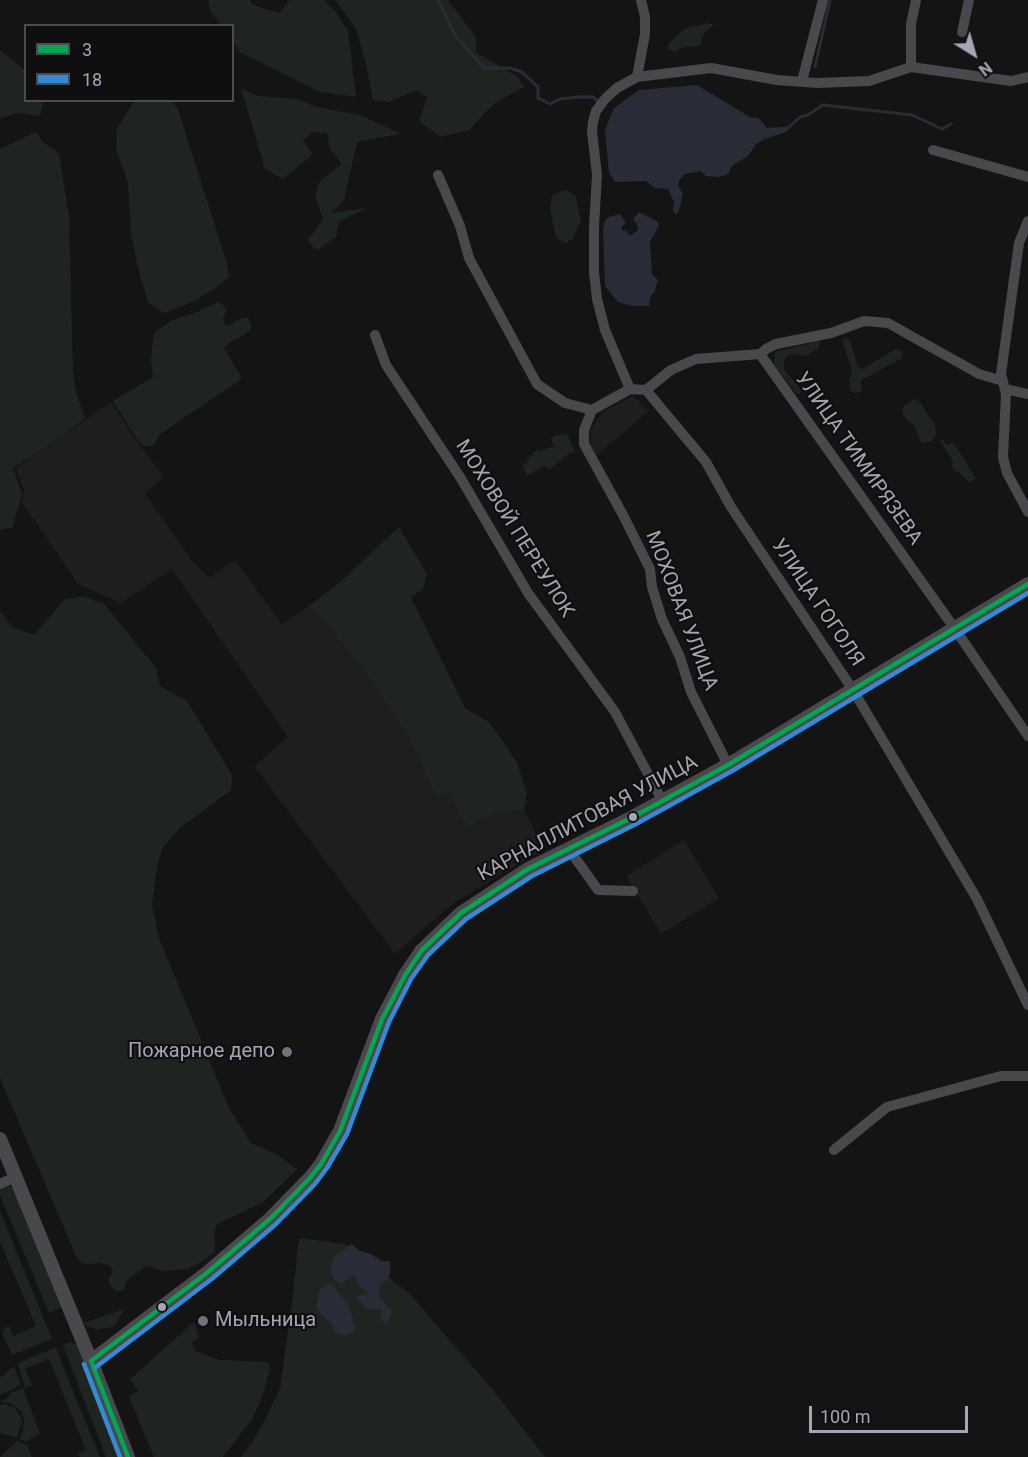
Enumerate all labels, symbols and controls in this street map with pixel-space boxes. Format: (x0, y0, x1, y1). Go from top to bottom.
legend (24, 24, 234, 102)
north arrow (944, 24, 1004, 84)
text: 3 (82, 39, 92, 60)
text: N (975, 58, 995, 80)
text: 18 (82, 69, 102, 90)
street label: УЛИЦА ТИМИРЯЗЕВА (789, 368, 927, 550)
street label: МОХОВОЙ ПЕРЕУЛОК (450, 436, 578, 622)
street label: МОХОВАЯ УЛИЦА (640, 528, 722, 694)
street label: УЛИЦА ГОГОЛЯ (766, 535, 868, 671)
street label: КАРНАЛЛИТОВАЯ УЛИЦА (474, 751, 702, 887)
unlabelled marker (627, 811, 639, 823)
place label: Пожарное депо (128, 1040, 275, 1064)
marker: Пожарное депо (280, 1045, 294, 1059)
unlabelled marker (156, 1301, 168, 1313)
place label: Мыльница (215, 1309, 316, 1333)
marker: Мыльница (196, 1314, 210, 1328)
scale bar (812, 1394, 971, 1432)
text: 100 m (820, 1406, 871, 1427)

